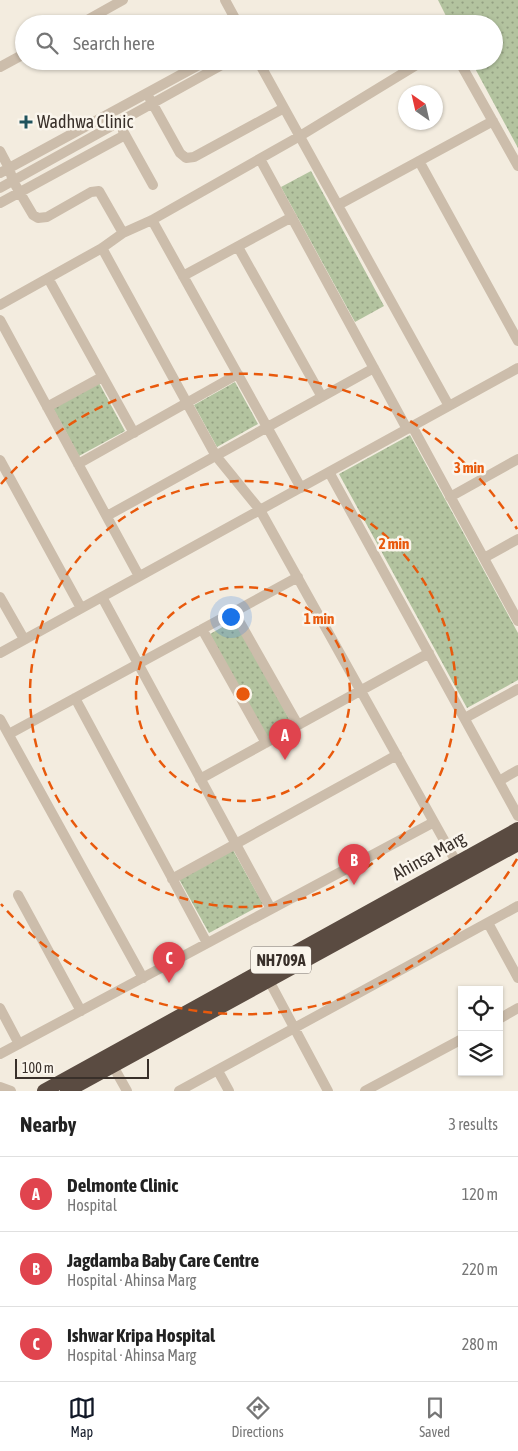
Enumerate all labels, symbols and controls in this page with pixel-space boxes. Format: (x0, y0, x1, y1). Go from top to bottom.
search box (15, 15, 503, 70)
icon: search (33, 29, 61, 57)
text: Search here (73, 32, 155, 54)
north arrow (398, 85, 443, 130)
place label: Wadhwa Clinic (37, 111, 133, 132)
marker: Wadhwa Clinic (19, 115, 33, 129)
text: 3 min (454, 459, 484, 476)
text: 2 min (379, 535, 409, 552)
your location (218, 604, 244, 630)
text: 1 min (304, 610, 334, 627)
centre of rings (234, 685, 252, 703)
pin: A (269, 719, 301, 760)
street label: Ahinsa Marg (388, 827, 469, 884)
pin: B (338, 844, 370, 885)
pin: C (153, 942, 185, 983)
road number: NH709A (251, 946, 311, 974)
map controls (458, 986, 503, 1076)
button: locate (458, 986, 503, 1031)
button: layers (458, 1031, 503, 1076)
scale bar (15, 1056, 149, 1079)
text: 100 m (22, 1060, 54, 1076)
text: Nearby (20, 1112, 76, 1136)
text: 3 results (448, 1115, 498, 1133)
text: Delmonte Clinic (67, 1174, 178, 1196)
text: A (32, 1185, 40, 1203)
text: 120 m (462, 1185, 498, 1203)
text: Hospital (67, 1196, 117, 1214)
text: Jagdamba Baby Care Centre (67, 1249, 259, 1271)
text: B (32, 1260, 40, 1278)
text: 220 m (462, 1260, 498, 1278)
text: Hospital · Ahinsa Marg (67, 1271, 196, 1289)
text: Ishwar Kripa Hospital (67, 1324, 215, 1346)
text: C (32, 1335, 40, 1353)
text: 280 m (462, 1335, 498, 1353)
text: Hospital · Ahinsa Marg (67, 1346, 196, 1364)
tab: Map (68, 1394, 96, 1440)
tab: Directions (231, 1394, 284, 1440)
tab: Saved (419, 1394, 450, 1440)

